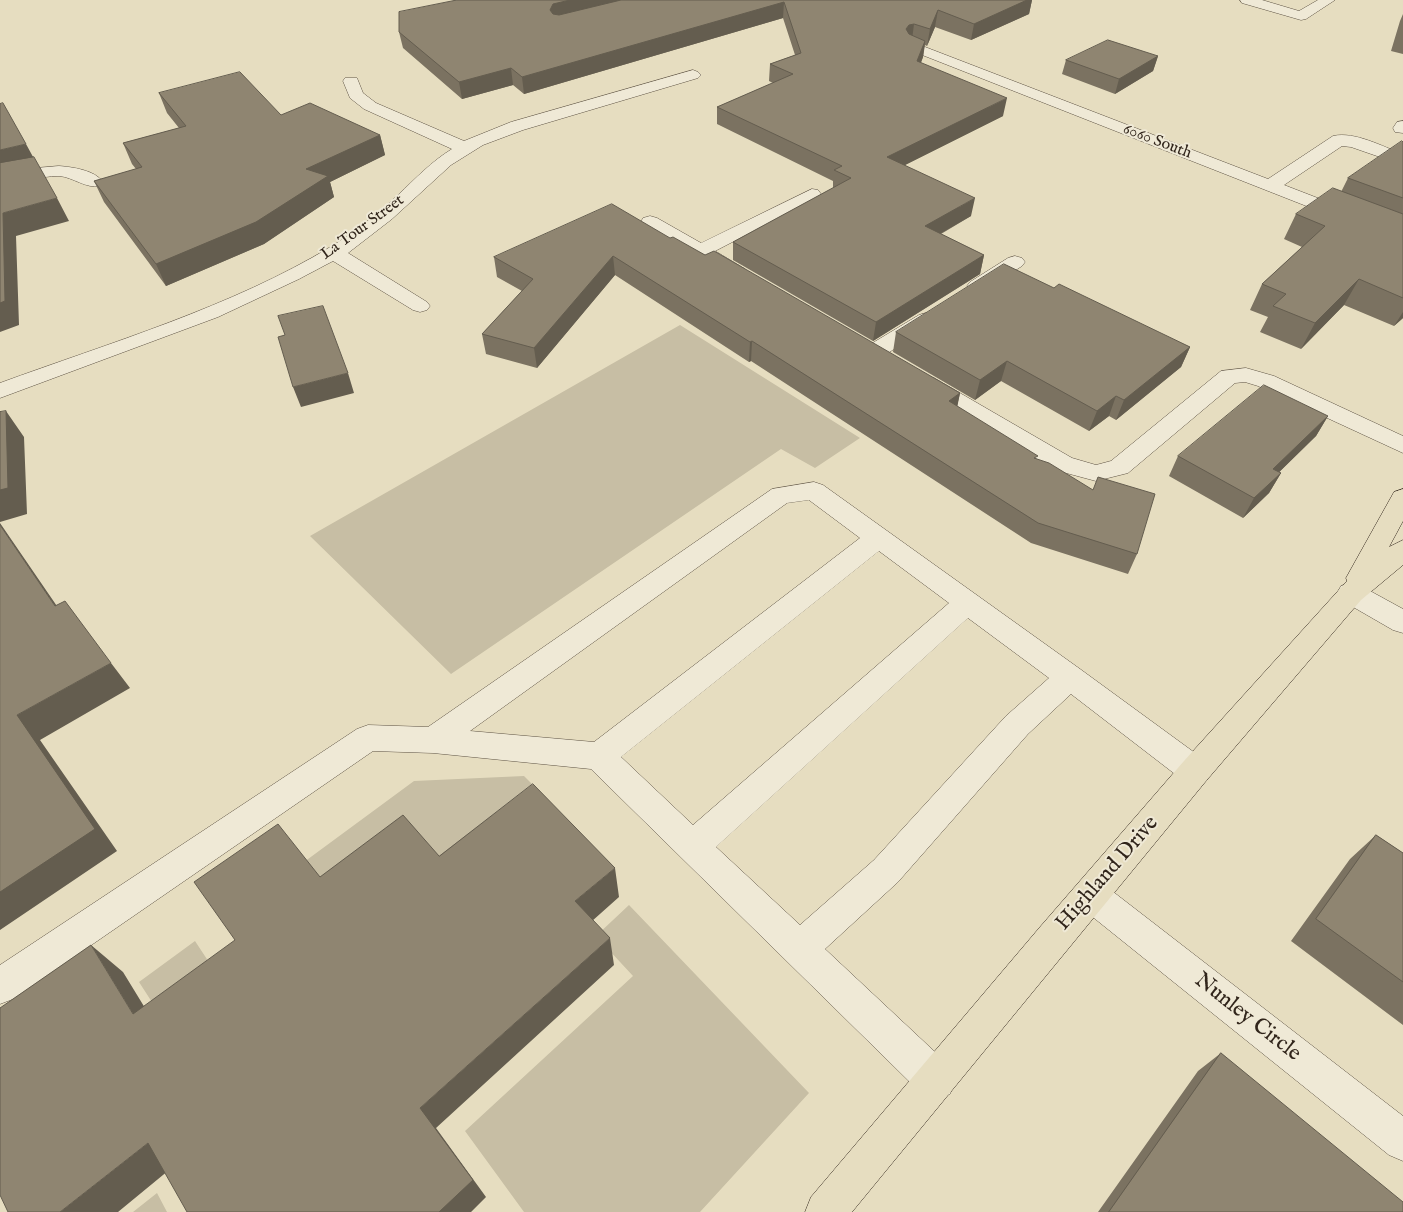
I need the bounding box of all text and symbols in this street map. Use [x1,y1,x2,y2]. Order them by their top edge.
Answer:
street label: 6060 South [1120,120,1194,164]
street label: La Tour Street [318,191,408,265]
street label: Highland Drive [1051,811,1165,937]
street label: Nunley Circle [1188,968,1306,1068]

